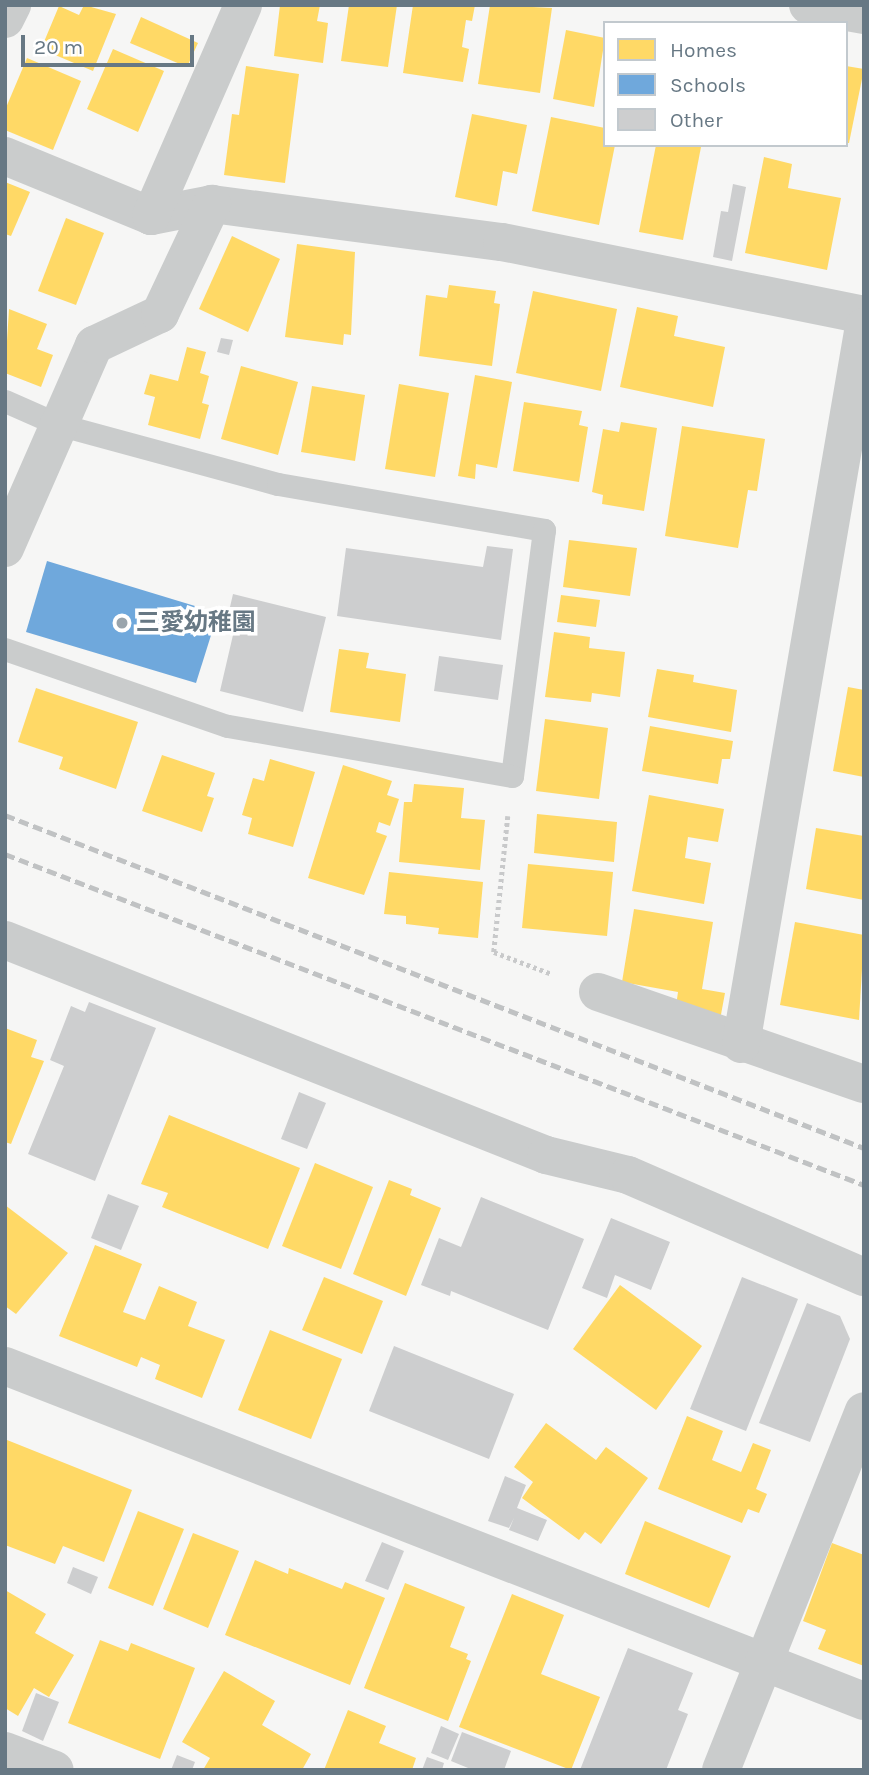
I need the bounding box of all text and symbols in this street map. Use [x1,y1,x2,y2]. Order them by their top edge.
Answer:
scale bar [24,21,198,65]
legend [603,21,848,147]
text: 20 m [34,35,83,59]
text: Homes [670,38,737,62]
text: Schools [670,73,746,97]
text: Other [670,108,723,132]
place label: 三愛幼稚園 [136,609,256,637]
marker: 三愛幼稚園 [114,615,130,631]

